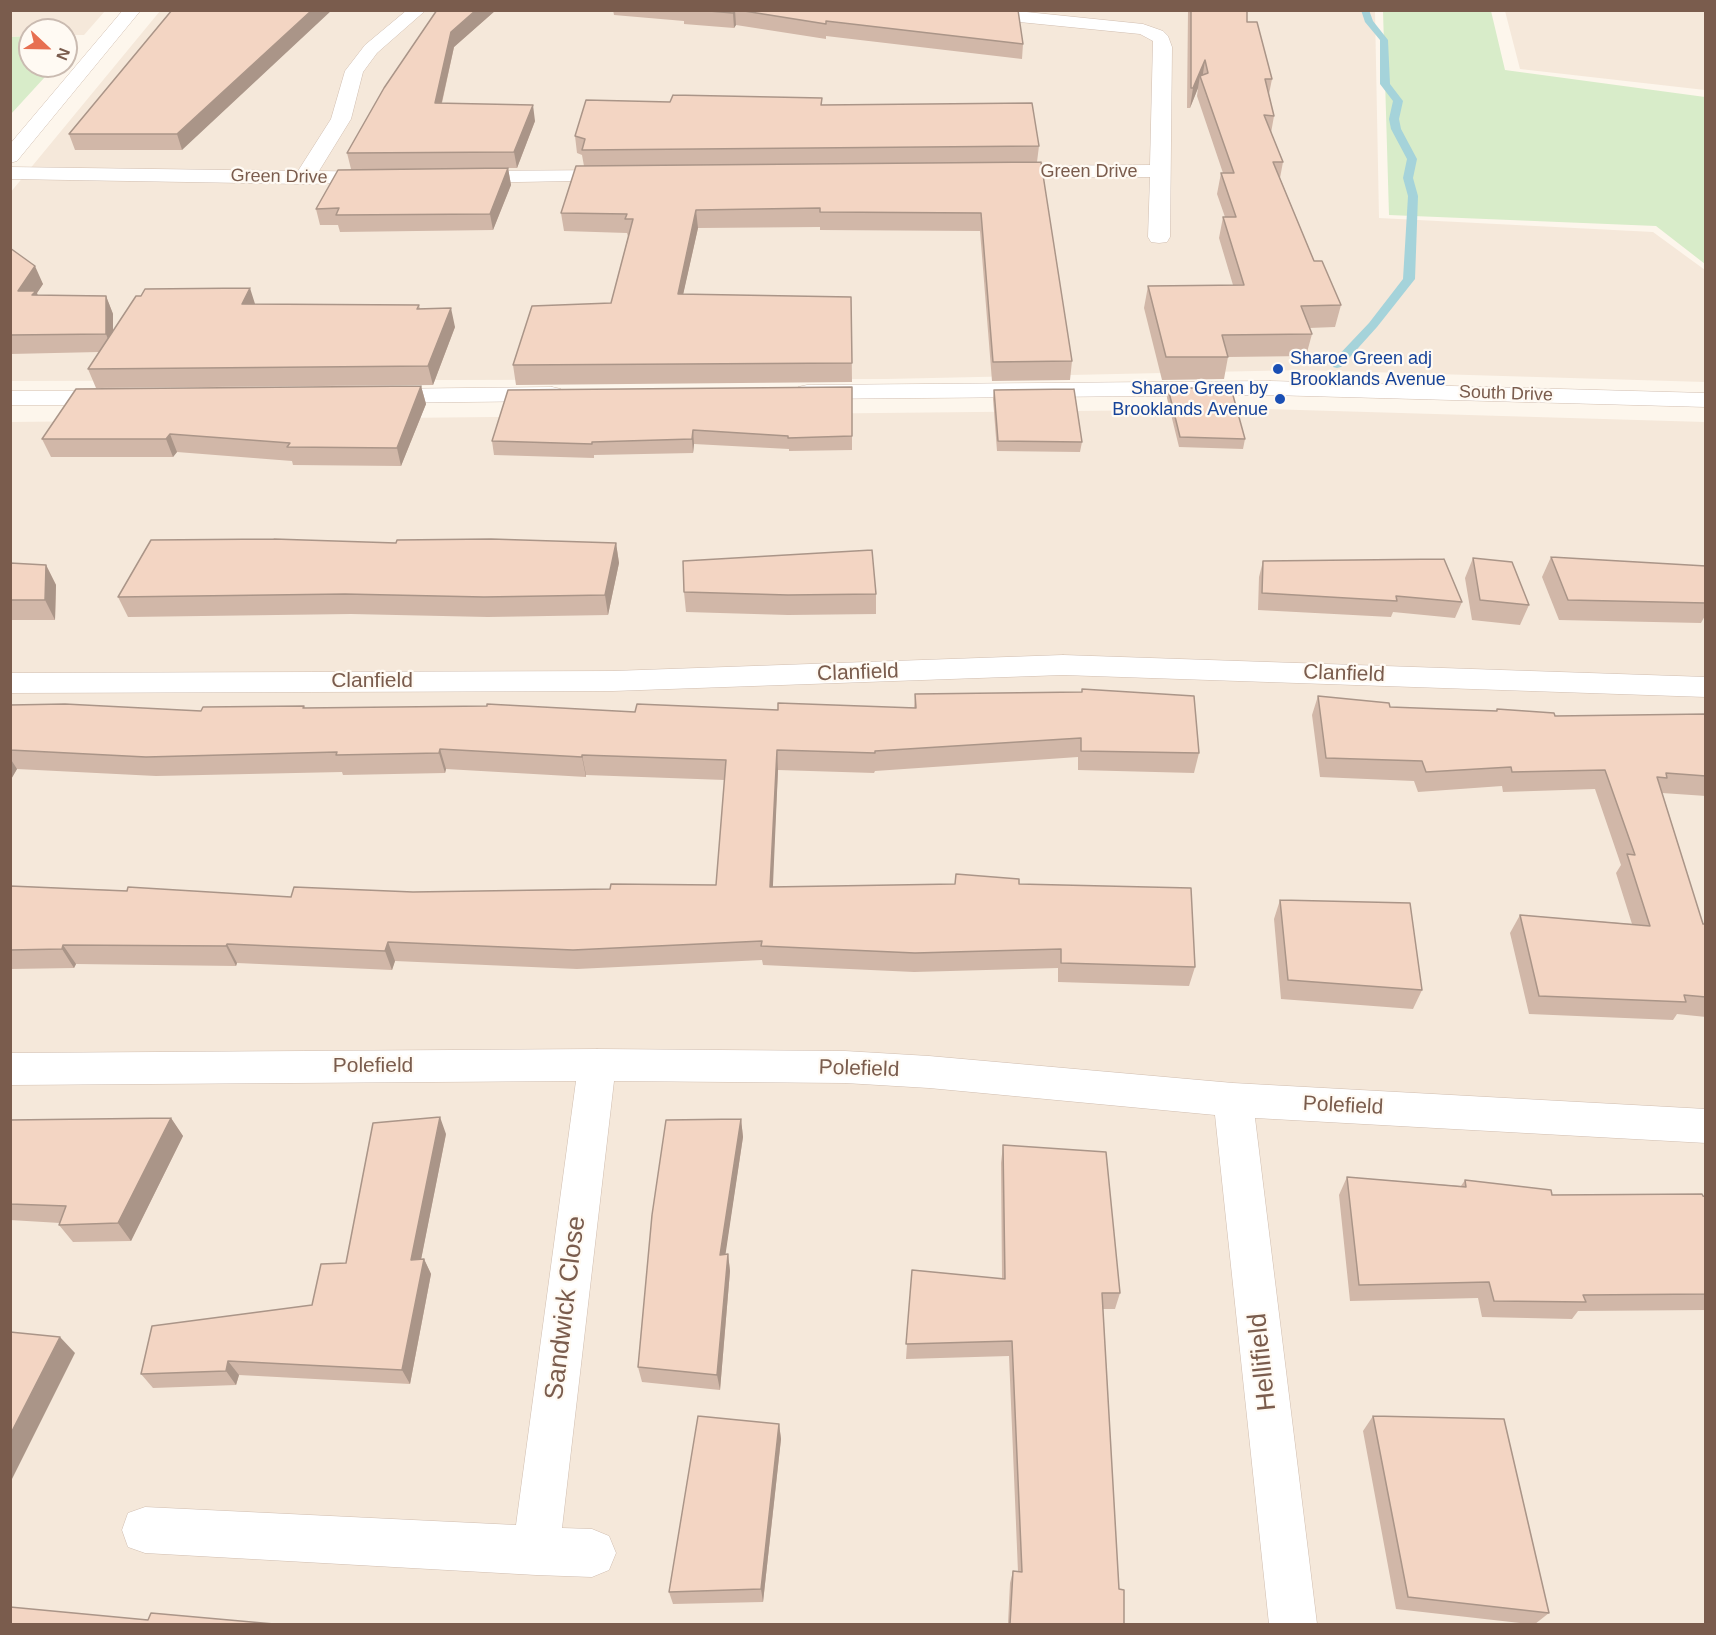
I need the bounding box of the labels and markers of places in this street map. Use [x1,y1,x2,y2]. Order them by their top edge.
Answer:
place label: Sharoe Green adj Brooklands Avenue [1290,348,1446,391]
marker: Sharoe Green adj Brooklands Avenue [1271,362,1285,376]
place label: Sharoe Green by Brooklands Avenue [1112,378,1268,420]
marker: Sharoe Green by Brooklands Avenue [1273,392,1287,406]

